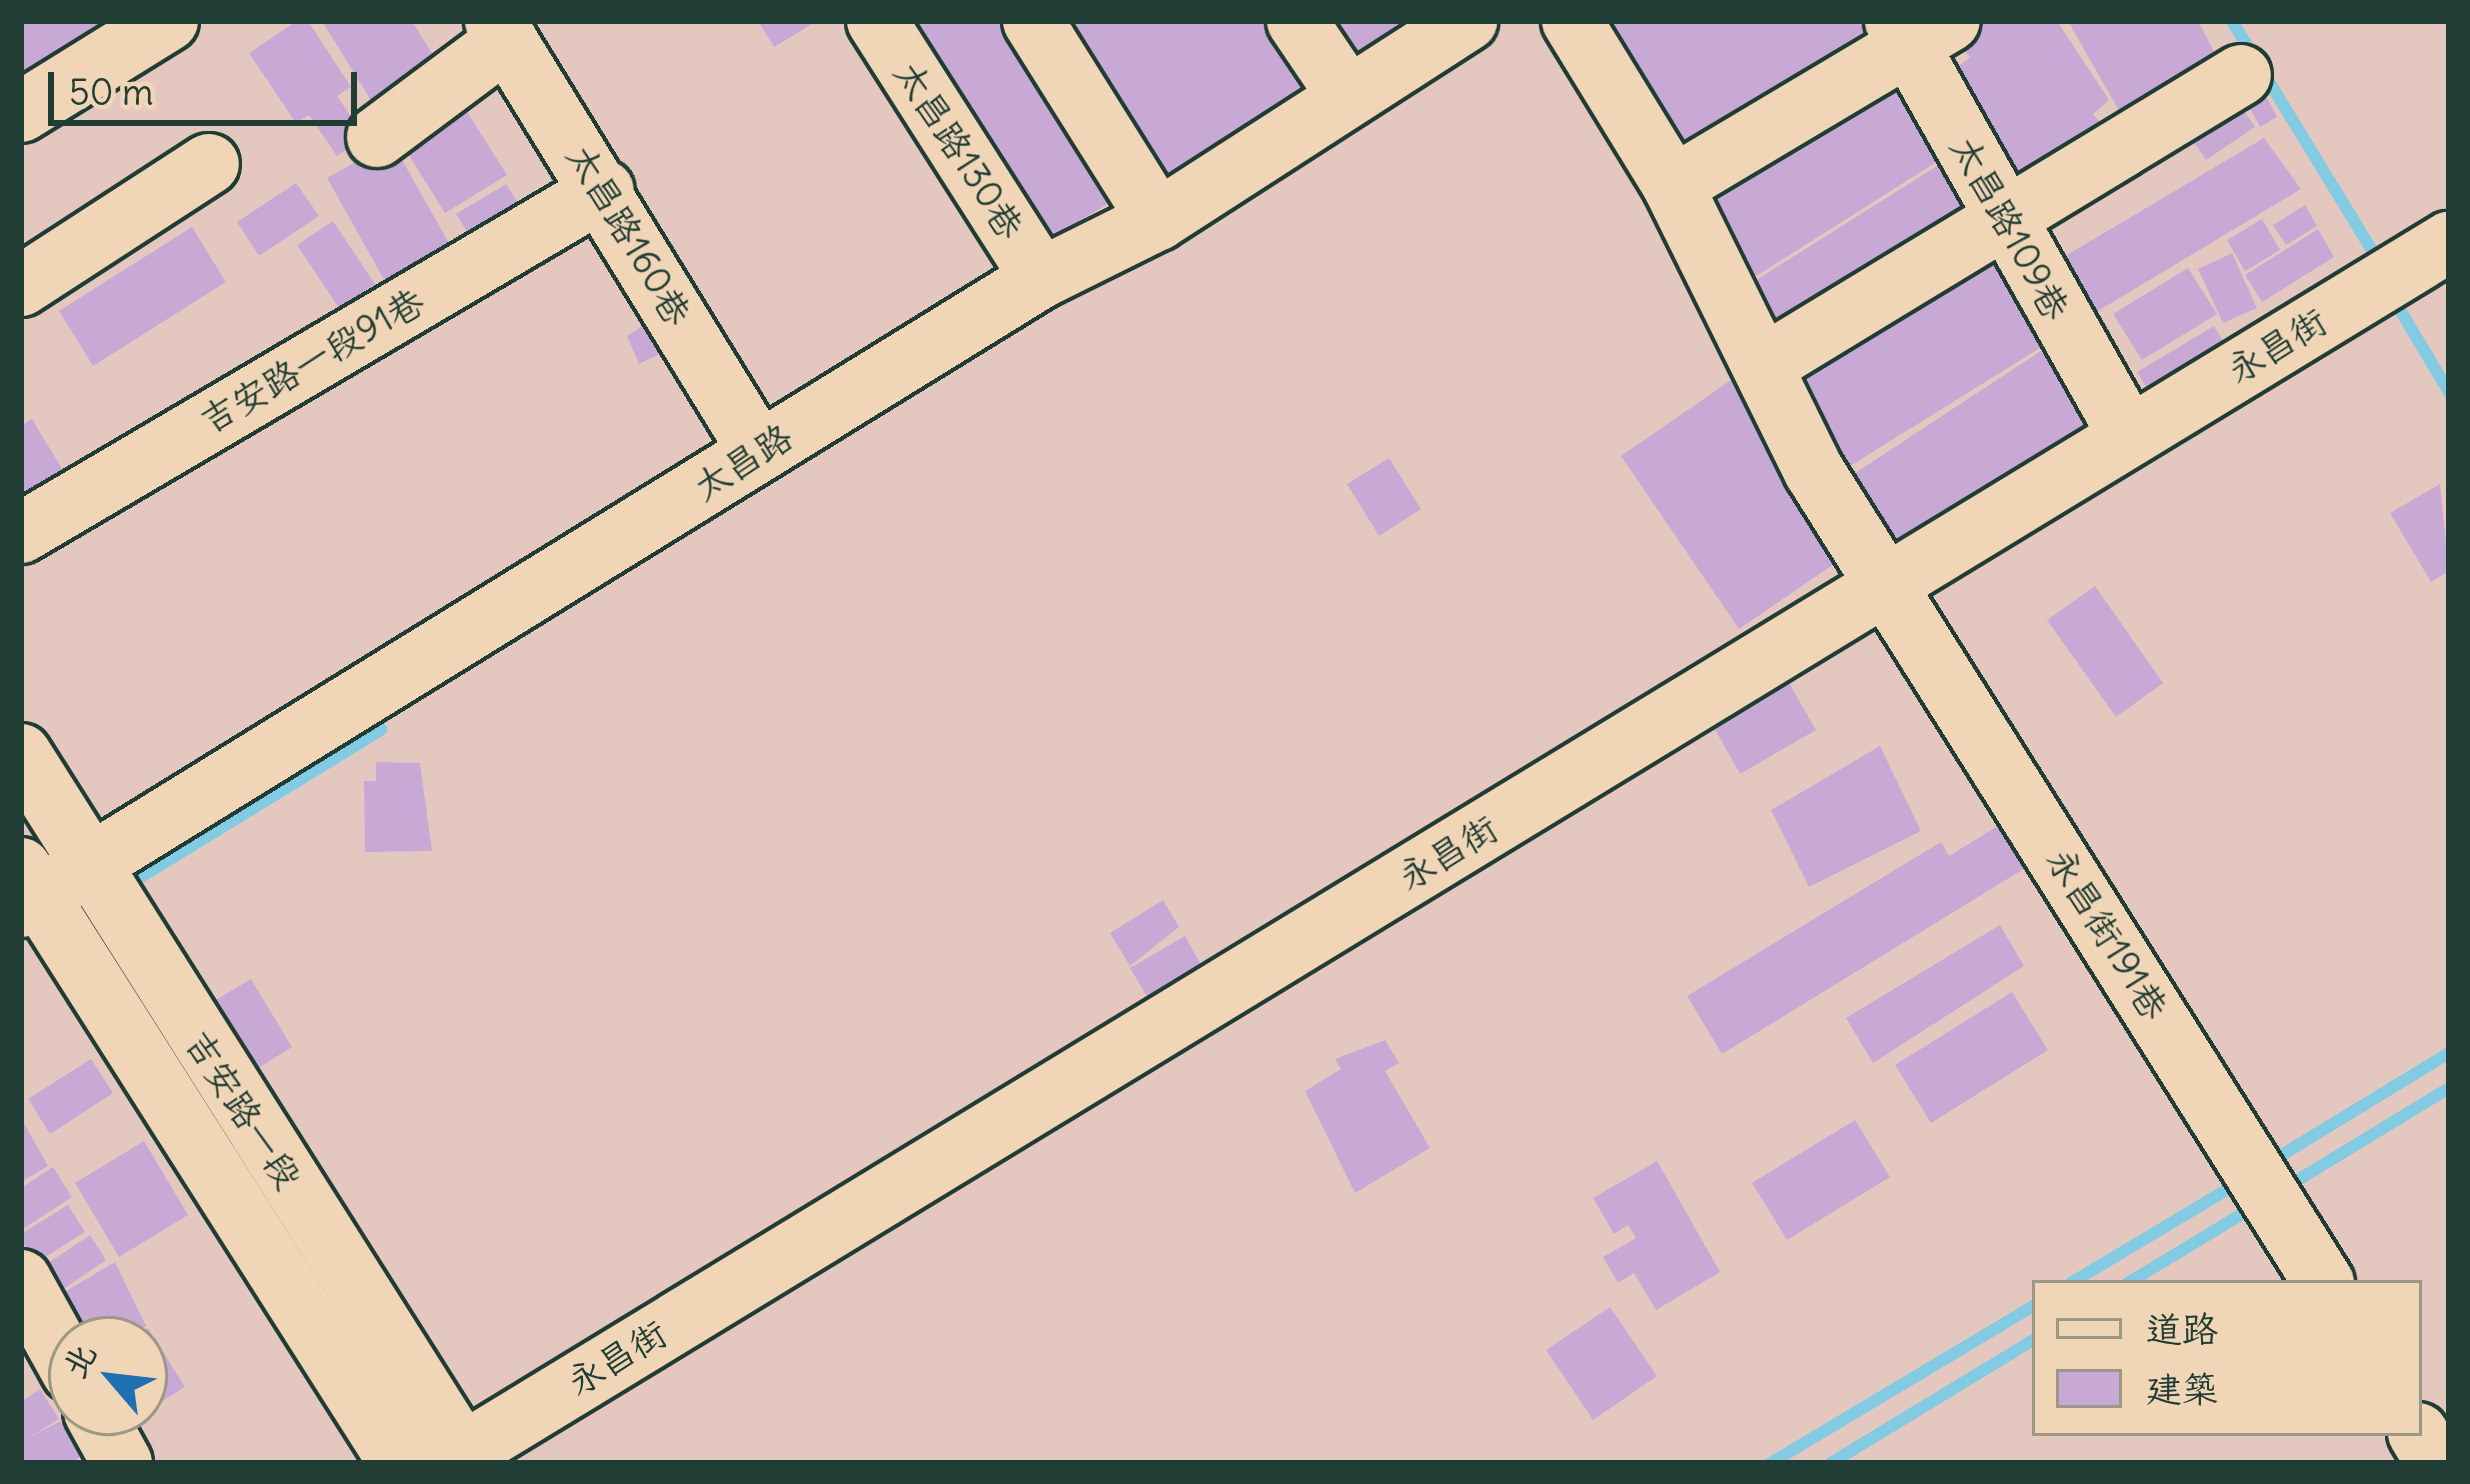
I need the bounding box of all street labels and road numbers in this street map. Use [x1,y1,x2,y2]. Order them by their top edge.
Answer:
street label: 太昌路130巷 [886,53,1032,247]
street label: 太昌路109巷 [1942,129,2078,327]
street label: 太昌路160巷 [558,137,700,333]
street label: 吉安路一段91巷 [193,280,431,442]
street label: 永昌街 [2220,300,2334,392]
street label: 太昌路 [686,415,800,509]
street label: 永昌街 [1391,807,1505,899]
street label: 永昌街191巷 [2037,841,2177,1027]
street label: 吉安路一段 [176,1023,310,1197]
street label: 永昌街 [560,1312,674,1404]

